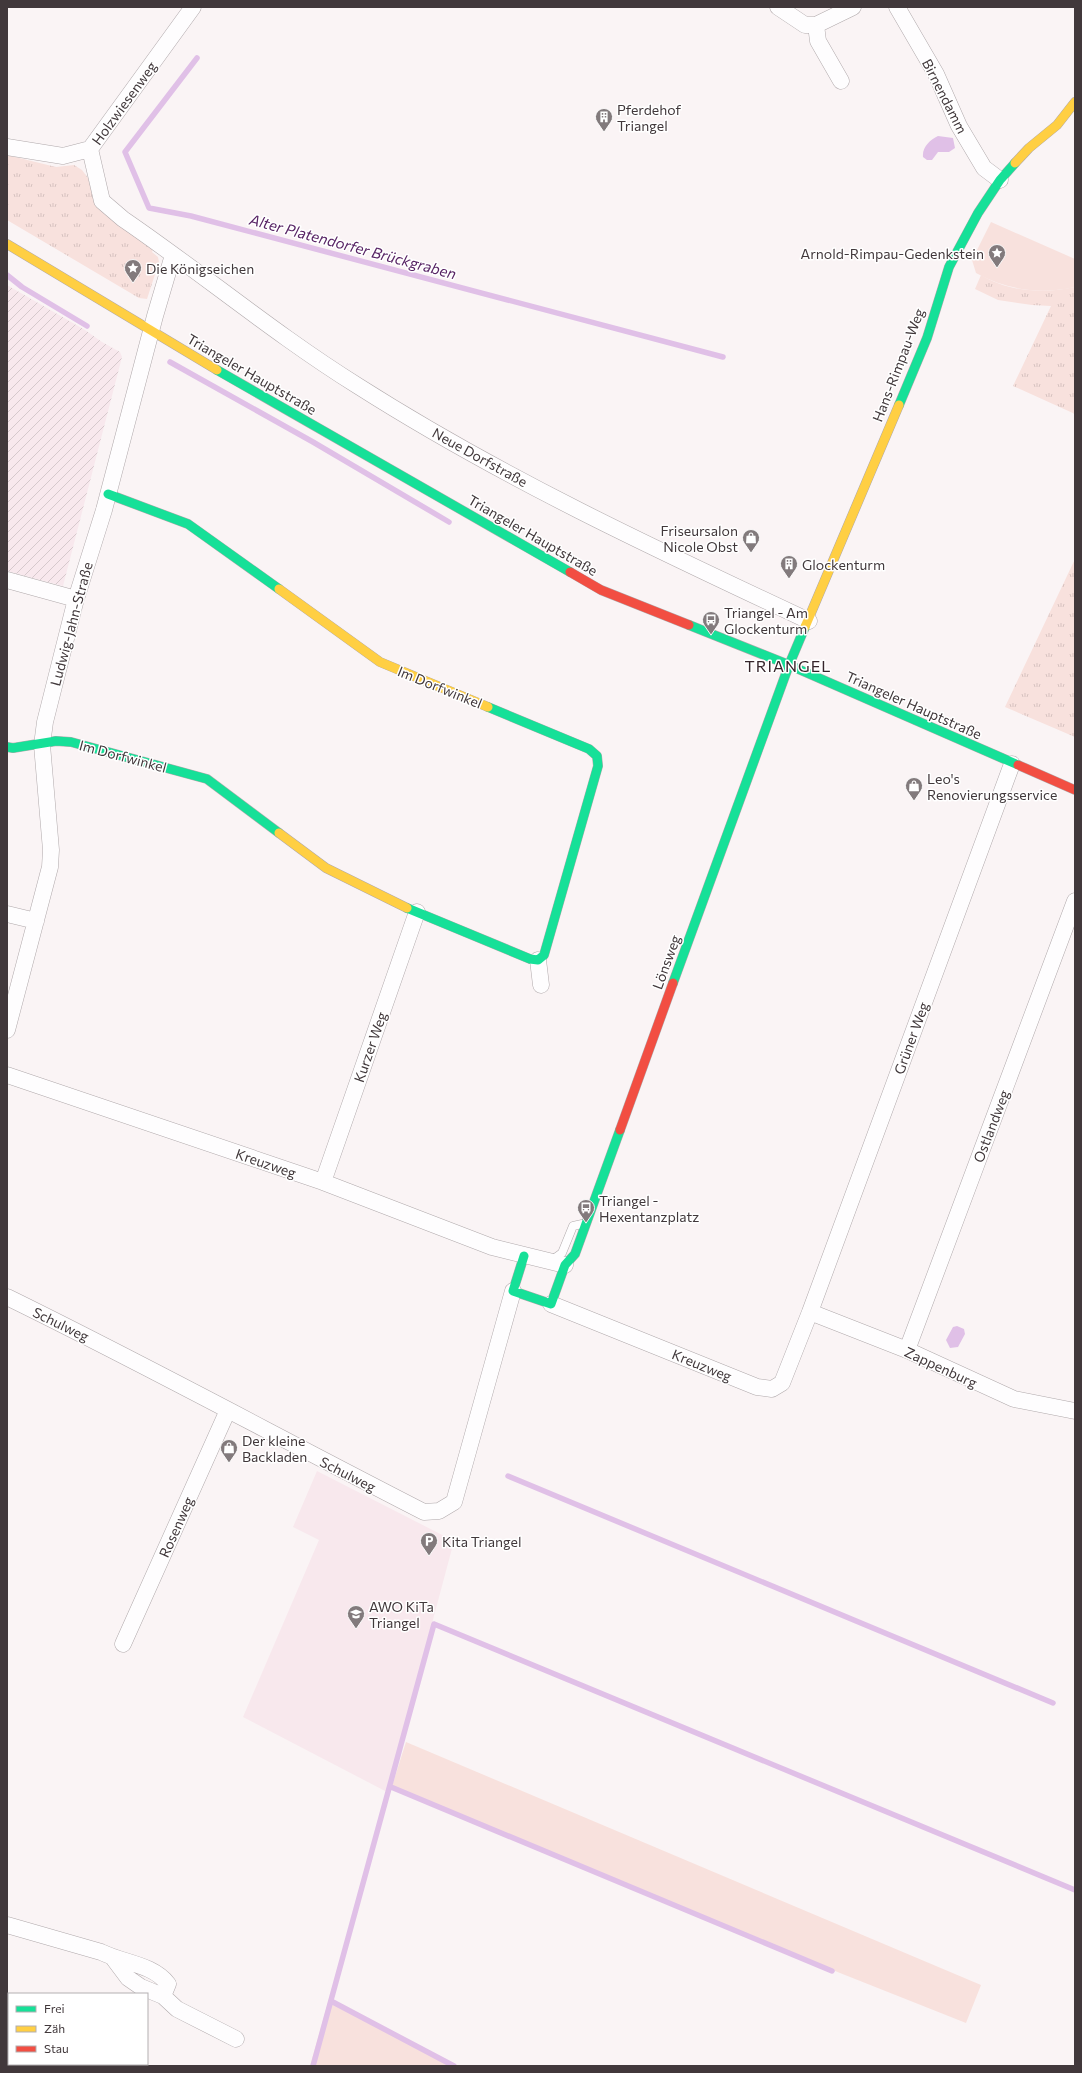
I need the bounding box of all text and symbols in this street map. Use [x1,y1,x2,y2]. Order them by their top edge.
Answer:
street label: Birnendamm [919,56,971,136]
street label: Holzwiesenweg [88,58,160,148]
place label: Pferdehof Triangel [617,101,681,134]
building icon: Pferdehof Triangel [594,107,614,132]
water label: Alter Platendorfer Brückgraben [247,209,458,282]
place icon: Arnold-Rimpau-Gedenkstein [987,243,1007,268]
place label: Arnold-Rimpau-Gedenkstein [801,245,984,262]
place icon: Die Königseichen [123,258,143,283]
place label: Die Königseichen [146,260,254,277]
street label: Hans-Rimpau-Weg [869,305,928,424]
street label: Triangeler Hauptstraße [184,330,320,418]
street label: Neue Dorfstraße [429,424,531,490]
street label: Triangeler Hauptstraße [465,491,601,579]
place label: Friseursalon Nicole Obst [660,522,738,555]
shop icon: Friseursalon Nicole Obst [741,528,761,553]
building icon: Glockenturm [779,554,799,579]
place label: Glockenturm [802,556,885,573]
street label: Ludwig-Jahn-Straße [46,560,96,688]
place label: Triangel - Am Glockenturm [724,604,808,637]
bus stop icon: Triangel - Am Glockenturm [701,610,721,635]
district label: TRIANGEL [745,656,831,675]
street label: Im Dorfwinkel [395,662,485,712]
street label: Triangeler Hauptstraße [844,667,984,743]
street label: Im Dorfwinkel [77,736,169,776]
place label: Leo's Renovierungsservice [927,770,1057,803]
shop icon: Leo's Renovierungsservice [904,776,924,801]
street label: Lönsweg [648,932,684,991]
street label: Grüner Weg [890,999,932,1076]
street label: Kurzer Weg [350,1009,390,1085]
street label: Ostlandweg [969,1087,1013,1165]
street label: Kreuzweg [234,1145,299,1181]
place label: Triangel - Hexentanzplatz [599,1192,699,1225]
bus stop icon: Triangel - Hexentanzplatz [576,1198,596,1223]
street label: Schulweg [30,1303,92,1345]
street label: Zappenburg [902,1343,980,1391]
street label: Kreuzweg [670,1345,735,1385]
place label: Der kleine Backladen [242,1432,307,1465]
shop icon: Der kleine Backladen [219,1438,239,1463]
street label: Schulweg [317,1453,379,1495]
street label: Rosenweg [155,1494,197,1560]
parking icon: Kita Triangel [419,1531,439,1556]
place label: Kita Triangel [442,1533,521,1550]
place label: AWO KiTa Triangel [369,1598,434,1631]
school or university icon: AWO KiTa Triangel [346,1604,366,1629]
legend [8,1993,148,2065]
text: Frei [44,2001,65,2015]
text: Zäh [44,2021,65,2035]
text: Stau [44,2041,69,2055]

